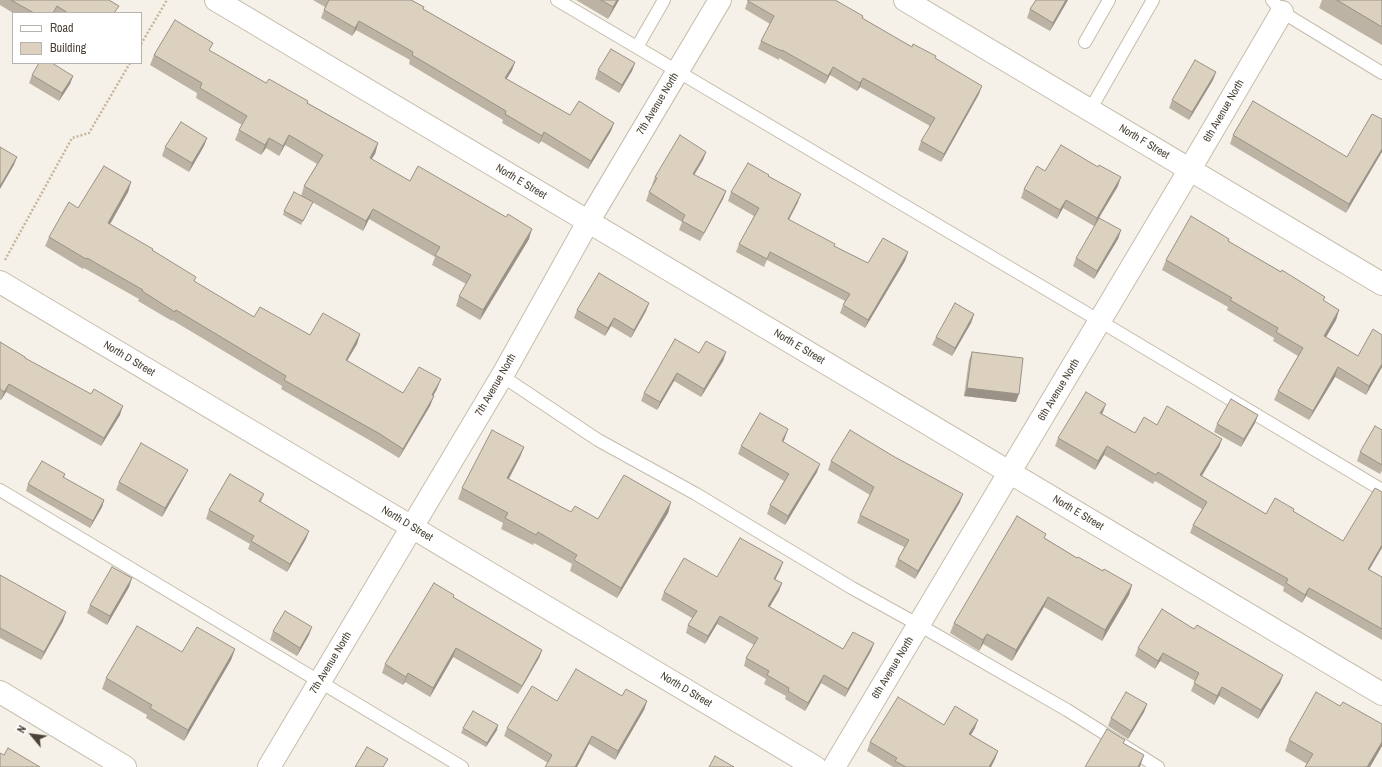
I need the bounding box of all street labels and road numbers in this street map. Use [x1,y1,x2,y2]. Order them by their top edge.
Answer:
street label: 7th Avenue North [634,71,682,137]
street label: 6th Avenue North [1201,77,1247,145]
street label: North F Street [1116,122,1172,162]
street label: North E Street [493,162,549,202]
street label: North E Street [771,327,827,367]
street label: North D Street [101,338,157,380]
street label: 7th Avenue North [473,351,519,419]
street label: 6th Avenue North [1035,357,1083,423]
street label: North E Street [1050,493,1106,533]
street label: North D Street [379,503,435,545]
street label: 7th Avenue North [307,630,355,696]
street label: 6th Avenue North [869,635,917,701]
street label: North D Street [658,669,714,711]

